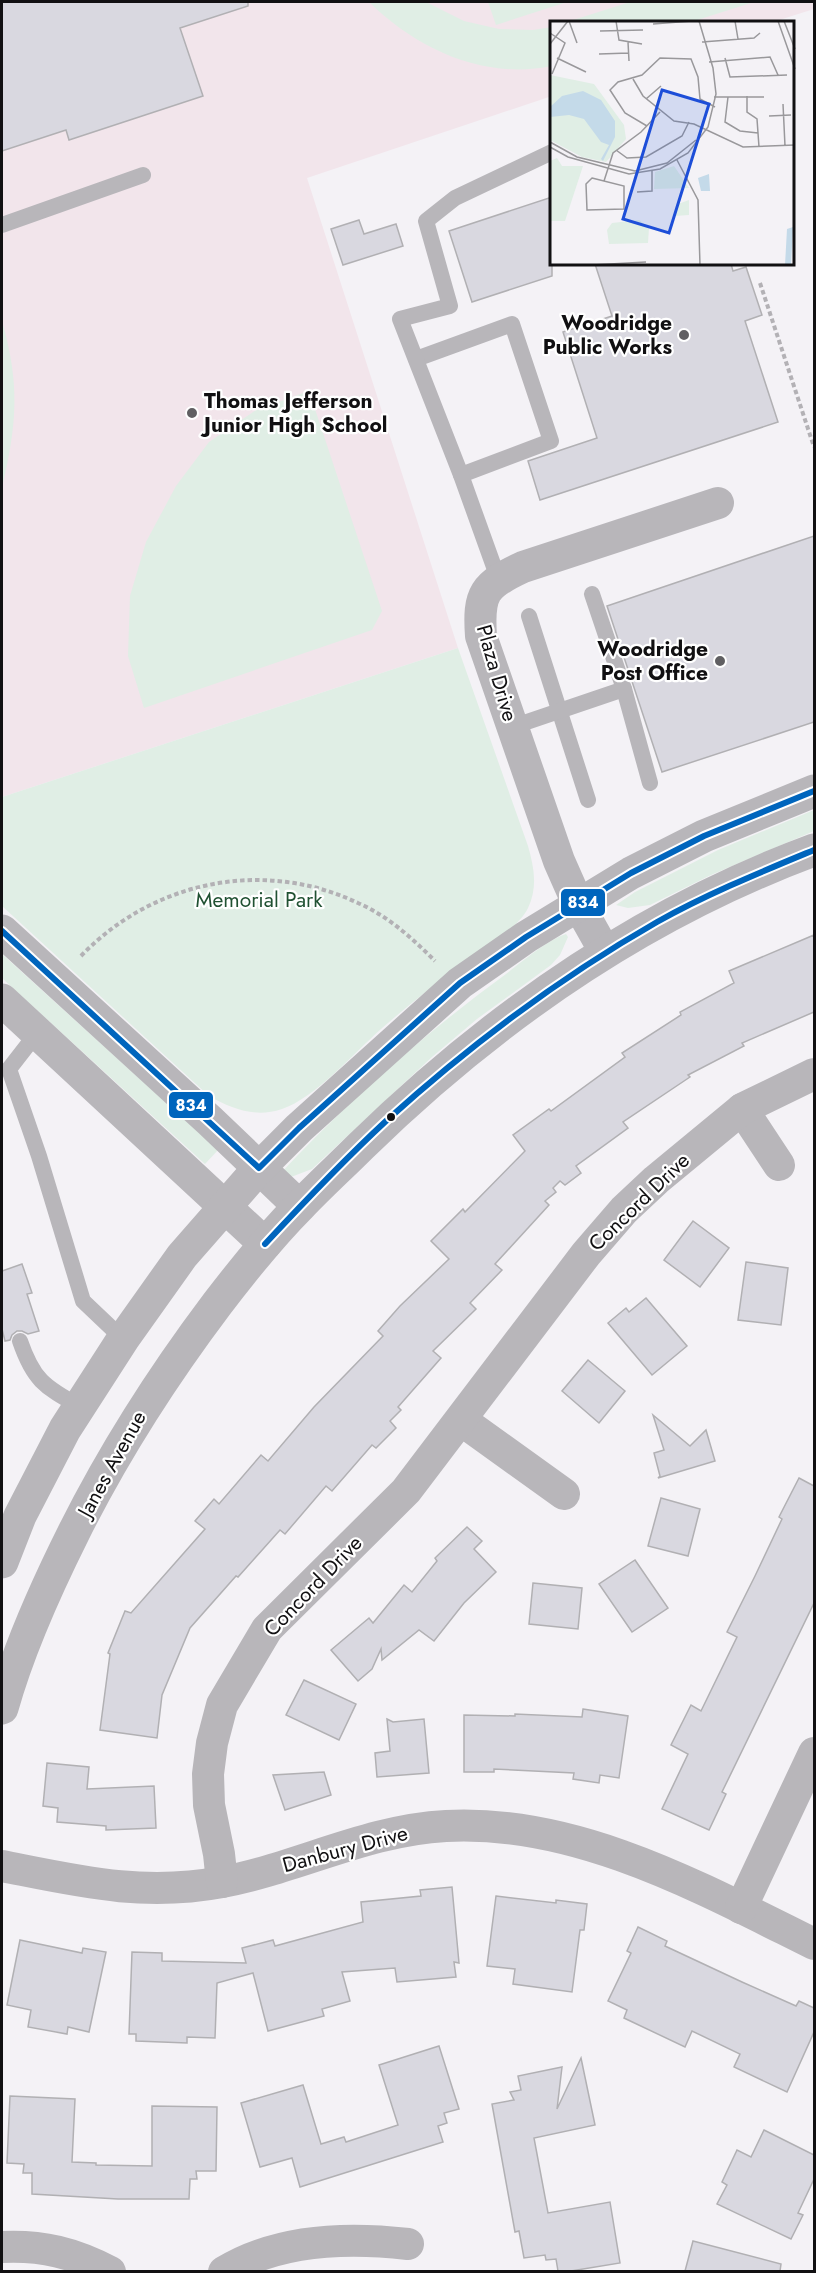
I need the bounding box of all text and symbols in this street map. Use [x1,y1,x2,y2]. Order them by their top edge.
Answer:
inset map [550,21,795,266]
place label: Woodridge Public Works [543,308,672,362]
marker: Woodridge Public Works [677,328,691,342]
place label: Thomas Jefferson Junior High School [200,386,387,440]
marker: Thomas Jefferson Junior High School [185,406,199,420]
street label: Plaza Drive [469,621,525,725]
place label: Woodridge Post Office [597,634,708,688]
marker: Woodridge Post Office [713,654,727,668]
park label: Memorial Park [196,885,323,915]
line badge: 834 [560,888,606,917]
text: 834 [567,891,599,914]
line badge: 834 [168,1091,214,1119]
text: 834 [175,1094,207,1117]
unlabelled marker [385,1111,397,1123]
street label: Concord Drive [582,1146,696,1258]
street label: Janes Avenue [69,1405,154,1525]
street label: Concord Drive [257,1529,369,1643]
street label: Danbury Drive [279,1818,411,1880]

